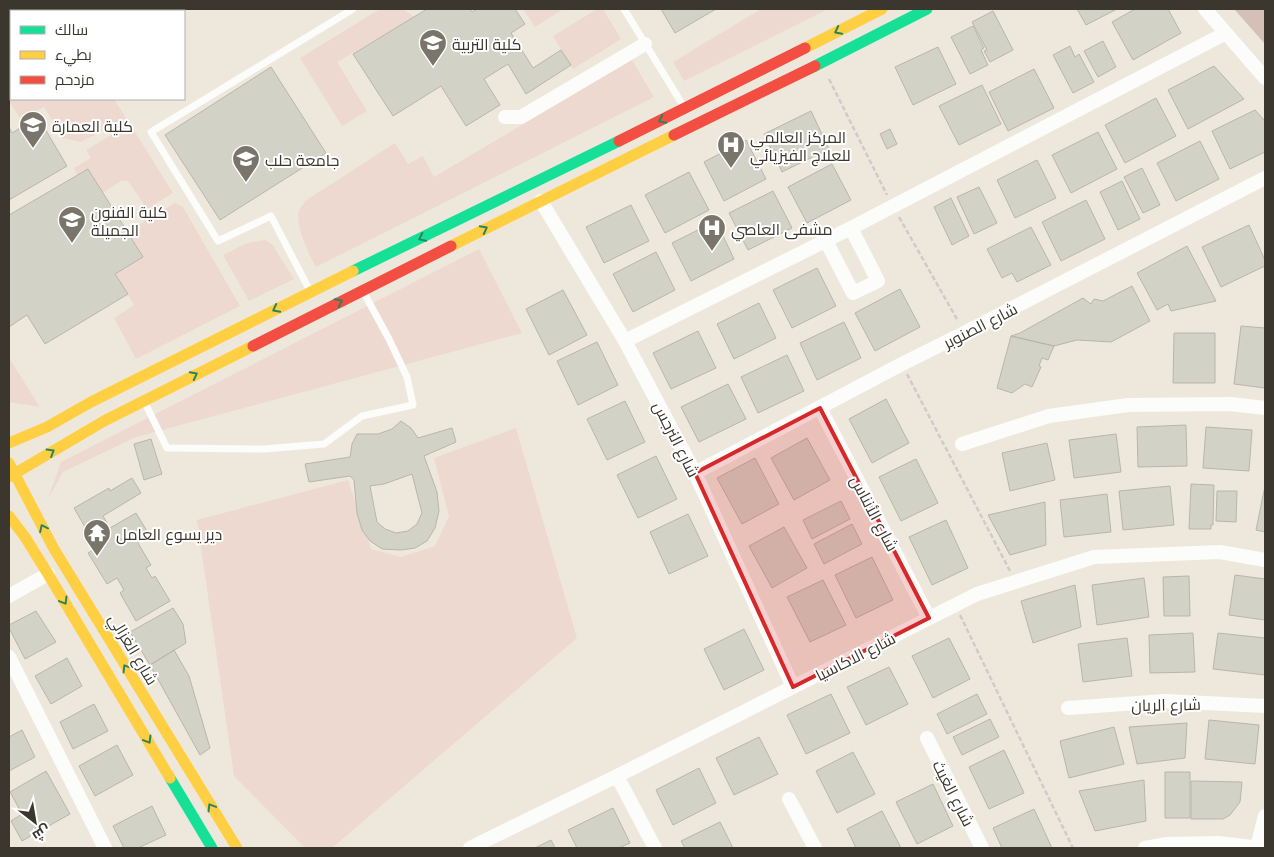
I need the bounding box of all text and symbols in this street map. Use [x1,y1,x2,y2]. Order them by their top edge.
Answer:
legend [10,10,185,100]
text: سالك [55,20,88,38]
one-way arrow [835,25,844,35]
school or university icon: كلية التربية [418,28,448,67]
place label: كلية التربية [452,34,521,54]
text: بطيء [55,45,92,67]
text: مزدحم [55,70,95,90]
school or university icon: كلية العمارة [18,110,48,149]
one-way arrow [658,114,667,125]
place label: كلية العمارة [52,116,133,136]
place label: المركز العالمي للعلاج الفيزيائي [750,127,851,169]
hospital icon: المركز العالمي للعلاج الفيزيائي [716,130,746,169]
school or university icon: جامعة حلب [231,144,261,183]
place label: جامعة حلب [265,150,339,170]
place label: كلية الفنون الجميلة [91,202,168,240]
school or university icon: كلية الفنون الجميلة [57,205,87,244]
hospital icon: مشفى العاصي [697,213,727,252]
place label: مشفى العاصي [731,219,833,242]
one-way arrow [479,225,488,235]
one-way arrow [418,231,427,242]
one-way arrow [334,298,343,308]
street label: شارع الصنوبر [939,298,1022,355]
one-way arrow [272,303,281,313]
one-way arrow [189,371,198,381]
street label: شارع النرجس [647,398,704,481]
one-way arrow [45,448,54,458]
street label: شارع الأنناس [845,472,903,555]
temple icon: دير يسوع العامل [82,518,112,557]
place label: دير يسوع العامل [116,524,222,546]
one-way arrow [39,525,49,534]
one-way arrow [58,595,68,604]
street label: شارع الغزالي [101,610,163,691]
street label: شارع الاكاسيا [812,628,899,687]
one-way arrow [123,665,133,674]
street label: شارع الريان [1131,694,1201,717]
one-way arrow [141,735,151,744]
street label: شارع الغيث [927,757,979,831]
north arrow [10,797,60,847]
one-way arrow [208,803,218,812]
text: ش [29,821,54,846]

